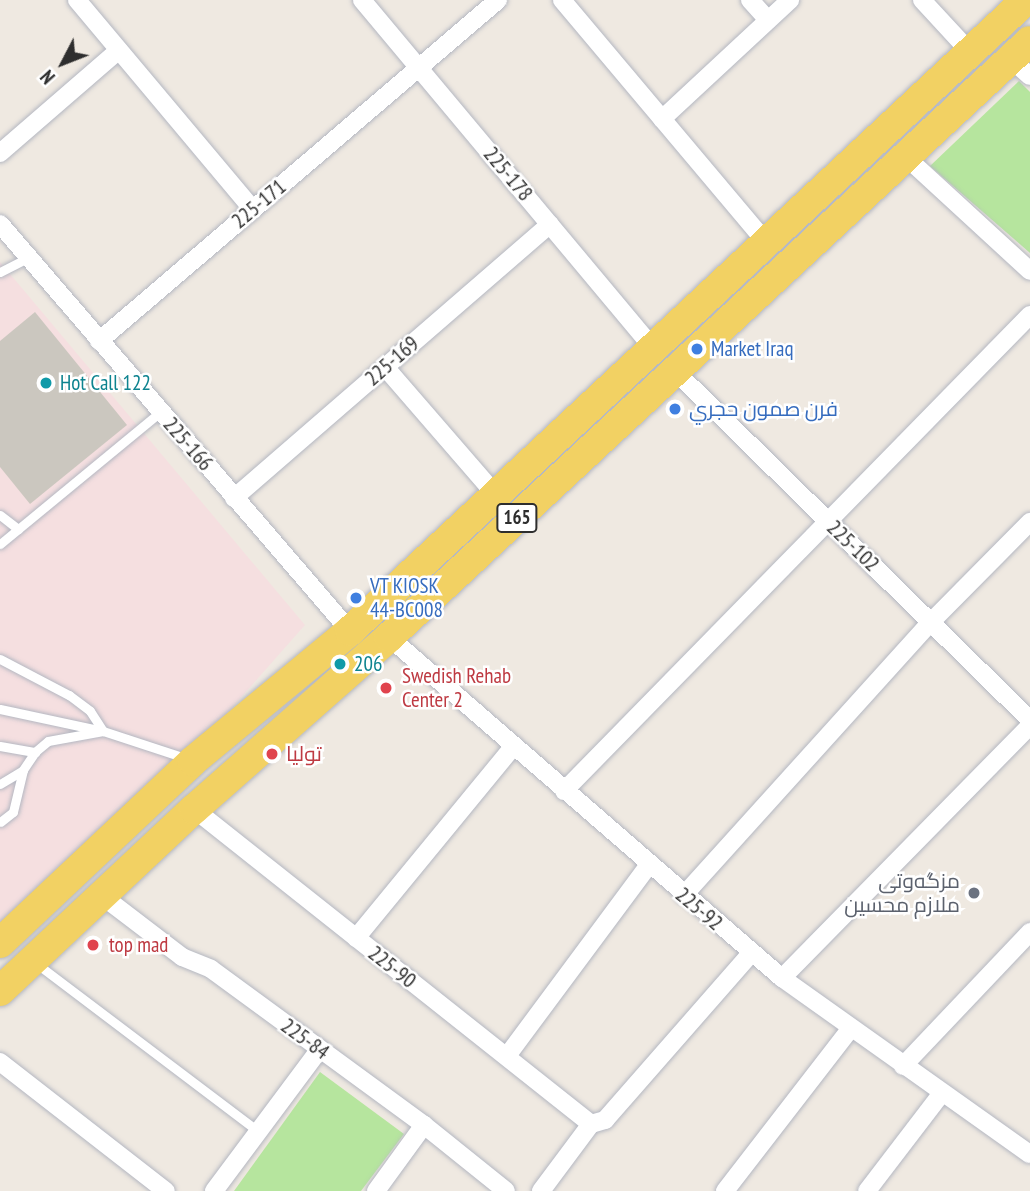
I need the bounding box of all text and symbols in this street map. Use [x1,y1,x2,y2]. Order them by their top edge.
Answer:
north arrow [28,28,98,98]
text: N [35,65,60,89]
street label: 225-178 [478,142,538,206]
street label: 225-171 [227,174,291,234]
street label: 225-169 [360,331,424,391]
place label: Market Iraq [711,336,793,362]
marker: Market Iraq [689,341,705,357]
place label: Hot Call 122 [60,370,151,396]
marker: Hot Call 122 [38,375,54,391]
place label: فرن صمون حجري [689,396,838,422]
marker: فرن صمون حجري [667,401,683,417]
street label: 225-166 [158,412,218,476]
road number: 165 [496,503,538,534]
street label: 225-102 [822,515,884,577]
place label: VT KIOSK 44-BC008 [370,573,443,623]
marker: VT KIOSK 44-BC008 [348,590,364,606]
place label: 206 [354,651,382,677]
marker: 206 [332,656,348,672]
place label: Swedish Rehab Center 2 [402,663,511,713]
marker: Swedish Rehab Center 2 [376,678,396,698]
place label: تولیا [286,741,322,767]
marker: تولیا [264,746,280,762]
place label: مزگه‌وتی ملازم محسین [844,868,960,918]
street label: 225-92 [670,882,728,936]
marker: مزگه‌وتی ملازم محسین [966,885,982,901]
place label: top mad [109,932,168,958]
marker: top mad [83,935,103,955]
street label: 225-90 [363,941,421,993]
street label: 225-84 [276,1013,334,1065]

